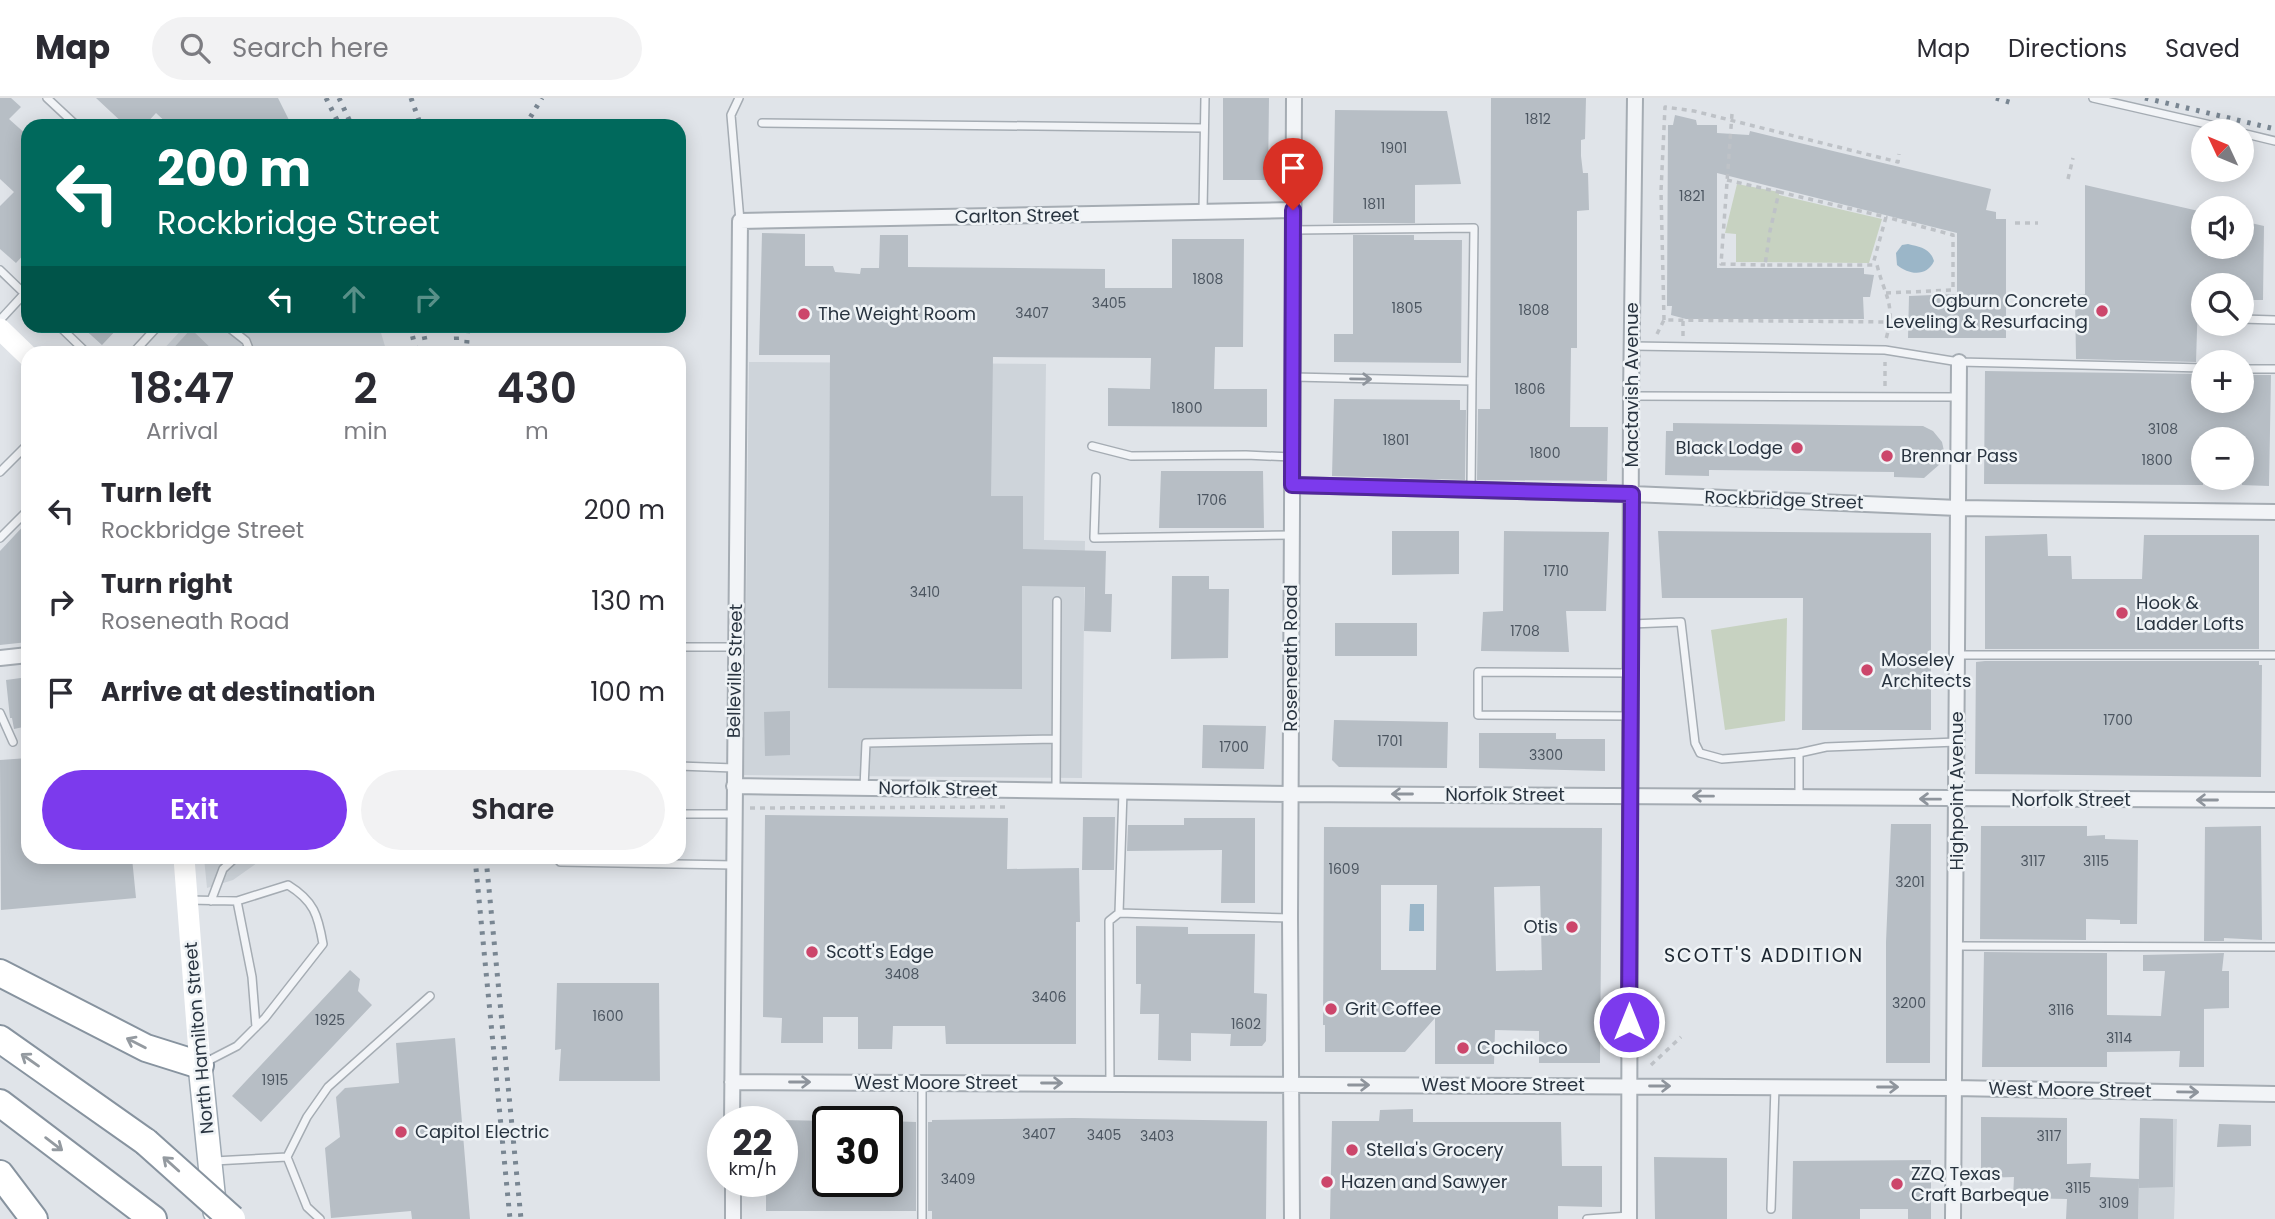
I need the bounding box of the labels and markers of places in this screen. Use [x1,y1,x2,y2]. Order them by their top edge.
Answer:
pin [1263,138,1323,210]
place label: Ogburn Concrete Leveling & Resurfacing [1885,288,2088,334]
place label: The Weight Room [818,301,976,326]
marker: Ogburn Concrete Leveling & Resurfacing [2094,303,2110,319]
marker: The Weight Room [796,306,812,322]
place label: Black Lodge [1676,435,1783,460]
marker: Black Lodge [1789,440,1805,456]
place label: Brennar Pass [1901,443,2018,468]
marker: Brennar Pass [1879,448,1895,464]
place label: Hook & Ladder Lofts [2136,590,2244,636]
marker: Hook & Ladder Lofts [2114,605,2130,621]
place label: Moseley Architects [1881,647,1971,693]
marker: Moseley Architects [1859,662,1875,678]
place label: Otis [1523,914,1558,939]
marker: Otis [1564,919,1580,935]
place label: Scott's Edge [826,939,934,964]
marker: Scott's Edge [804,944,820,960]
place label: Grit Coffee [1345,996,1441,1021]
marker: Grit Coffee [1323,1001,1339,1017]
place label: Cochiloco [1477,1035,1568,1060]
marker: Cochiloco [1455,1040,1471,1056]
place label: Capitol Electric [415,1119,549,1144]
marker: Capitol Electric [393,1124,409,1140]
place label: Stella's Grocery [1366,1137,1504,1162]
marker: Stella's Grocery [1344,1142,1360,1158]
place label: ZZQ Texas Craft Barbeque [1911,1161,2049,1207]
place label: Hazen and Sawyer [1341,1169,1508,1194]
marker: Hazen and Sawyer [1319,1174,1335,1190]
marker: ZZQ Texas Craft Barbeque [1889,1176,1905,1192]

